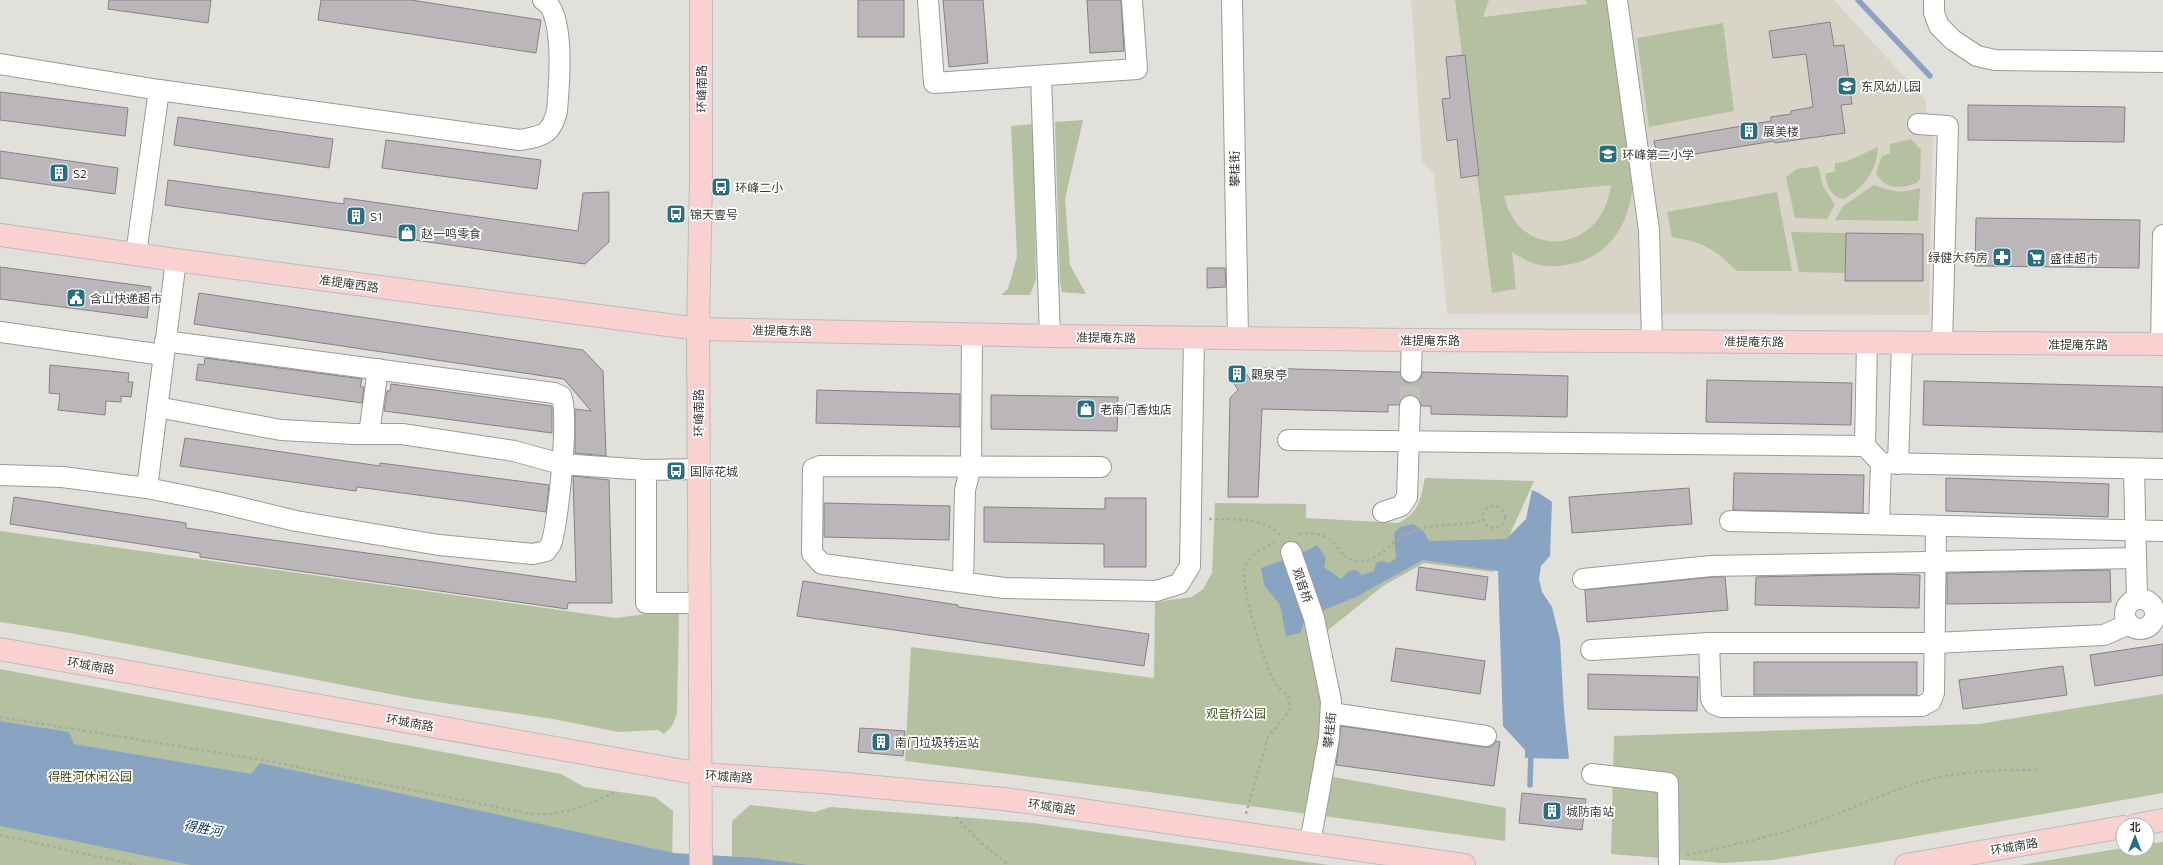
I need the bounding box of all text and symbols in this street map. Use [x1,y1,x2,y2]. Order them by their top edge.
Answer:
street label: 环峰南路 [694,65,708,113]
school or university icon: 东风幼儿园 [1836,75,1858,97]
place label: 东风幼儿园 [1861,79,1921,93]
building icon: 展美楼 [1738,120,1760,142]
place label: 展美楼 [1763,124,1799,138]
school or university icon: 环峰第二小学 [1597,143,1619,165]
place label: 环峰第二小学 [1622,147,1694,161]
street label: 攀桂街 [1227,151,1241,187]
building icon: S2 [48,162,70,184]
place label: S2 [73,166,87,180]
bus stop icon: 环峰二小 [710,176,732,198]
place label: 环峰二小 [735,180,783,194]
bus stop icon: 锦天壹号 [665,203,687,225]
building icon: S1 [345,205,367,227]
place label: 锦天壹号 [690,207,738,221]
place label: S1 [370,209,382,223]
shop icon: 赵一鸣零食 [396,222,418,244]
place label: 赵一鸣零食 [421,226,481,240]
pharmacy icon: 绿健大药房 [1991,246,2013,268]
supermarket icon: 盛佳超市 [2025,247,2047,269]
place label: 绿健大药房 [1928,250,1988,264]
place label: 盛佳超市 [2050,251,2098,265]
street label: 准提庵西路 [318,272,380,294]
public building icon: 含山快递超市 [65,287,87,309]
place label: 含山快递超市 [90,291,162,305]
street label: 准提庵东路 [752,322,812,338]
street label: 准提庵东路 [1076,329,1136,345]
street label: 准提庵东路 [1400,333,1460,347]
street label: 准提庵东路 [1724,333,1784,349]
street label: 准提庵东路 [2048,337,2108,351]
building icon: 觀泉亭 [1226,363,1248,385]
place label: 觀泉亭 [1251,367,1287,381]
street label: 环峰南路 [691,389,705,437]
shop icon: 老南门香烛店 [1075,398,1097,420]
place label: 老南门香烛店 [1100,402,1172,416]
bus stop icon: 国际花城 [665,460,687,482]
place label: 国际花城 [690,464,738,478]
street label: 观音桥 [1291,566,1315,604]
street label: 环城南路 [66,654,116,676]
park label: 观音桥公园 [1206,706,1266,720]
street label: 环城南路 [385,711,435,733]
street label: 攀桂街 [1320,711,1338,749]
building icon: 南门垃圾转运站 [870,731,892,753]
place label: 南门垃圾转运站 [895,735,979,749]
street label: 环城南路 [705,767,753,785]
park label: 得胜河休闲公园 [48,769,132,783]
street label: 环城南路 [1027,796,1077,816]
building icon: 城防南站 [1541,800,1563,822]
place label: 城防南站 [1566,804,1614,818]
water label: 得胜河 [182,817,227,840]
north arrow [2115,817,2155,857]
text: 北 [2130,820,2141,833]
street label: 环城南路 [1989,835,2039,857]

